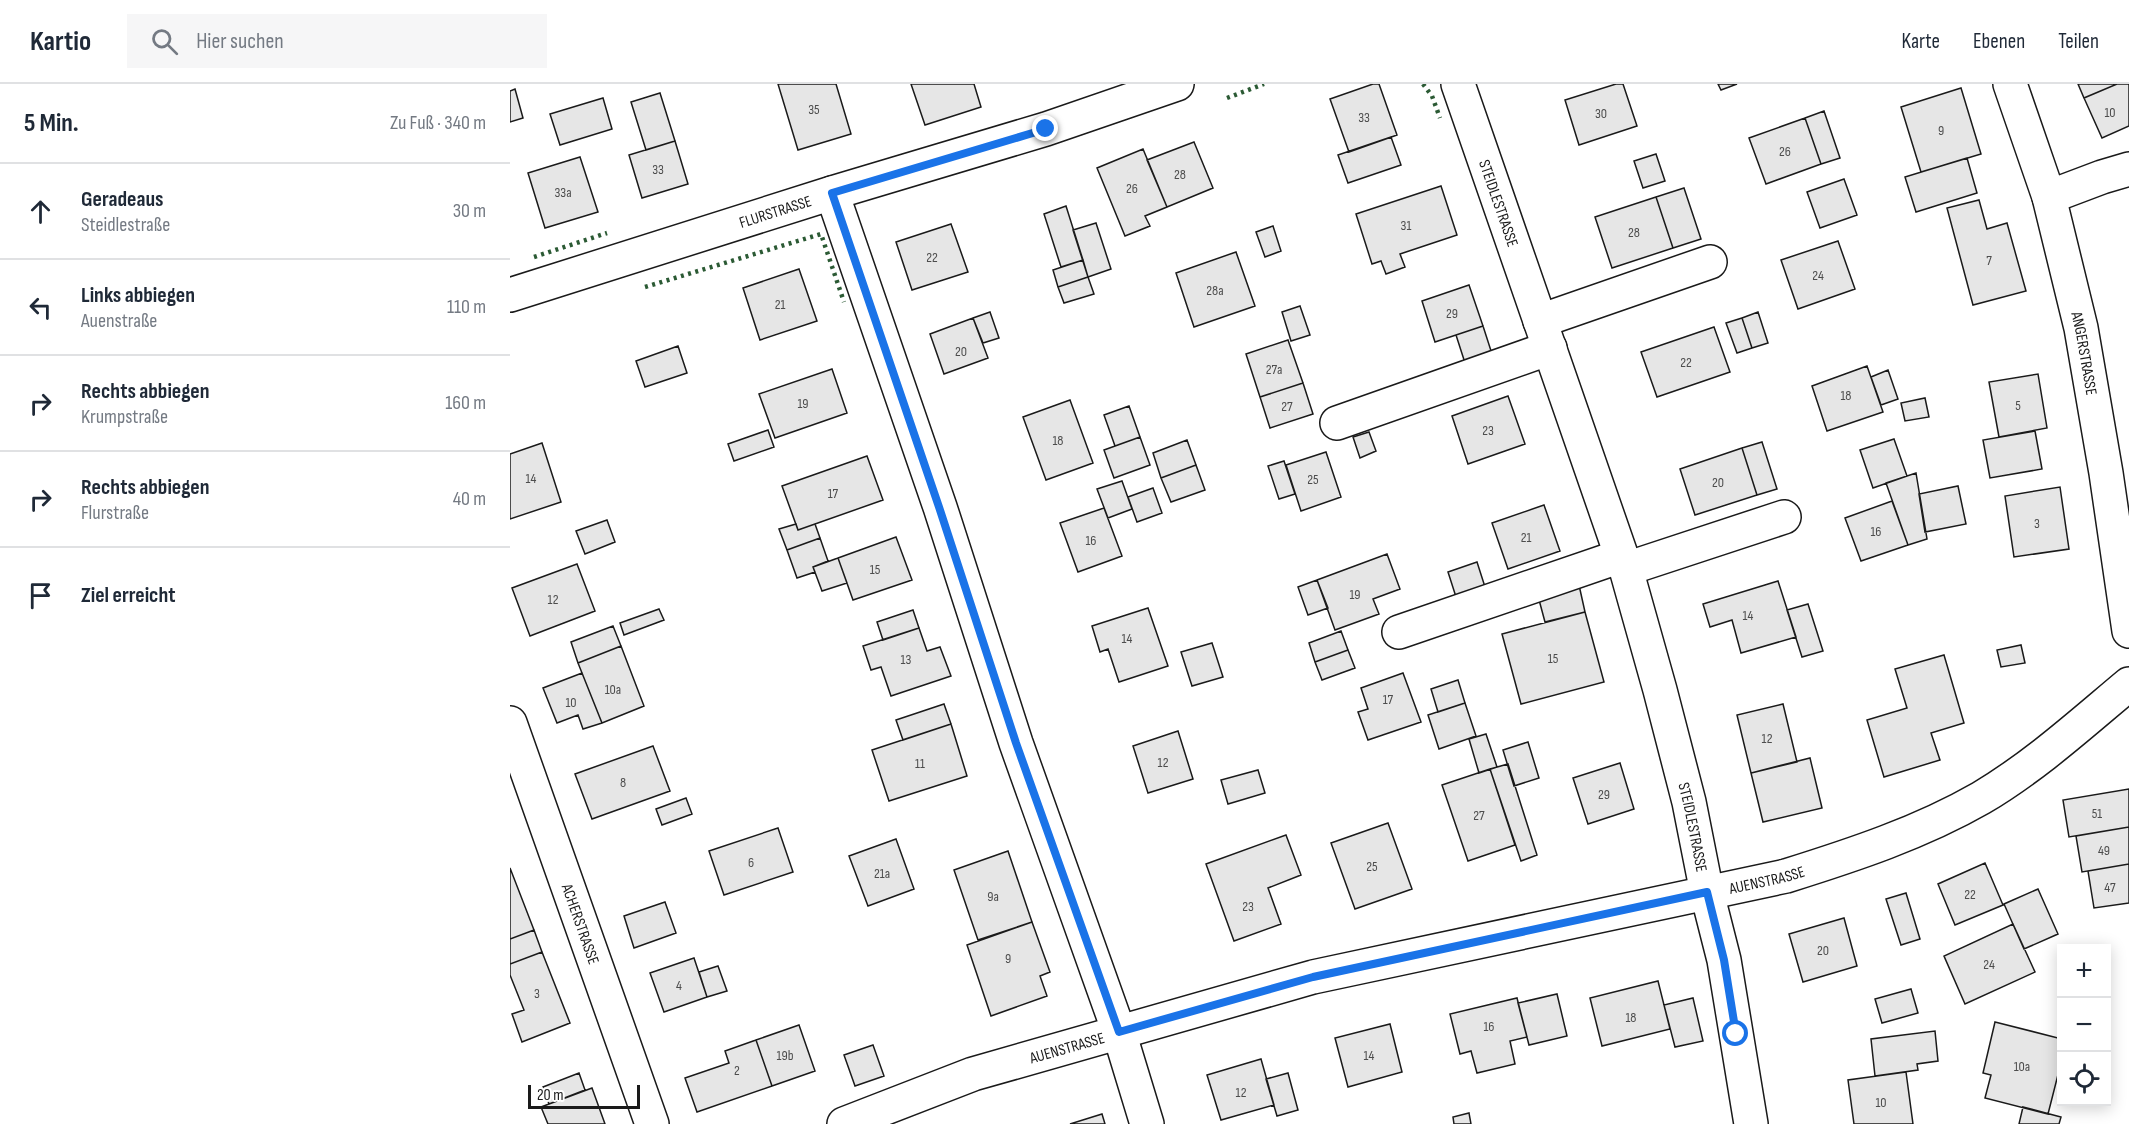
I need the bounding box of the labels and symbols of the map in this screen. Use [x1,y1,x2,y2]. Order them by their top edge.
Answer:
house number: 35 [808,101,820,118]
house number: 10 [2104,104,2116,121]
house number: 30 [1595,105,1607,122]
house number: 33 [1358,109,1370,126]
route end [1032,115,1058,141]
house number: 9 [1938,122,1944,139]
house number: 26 [1779,143,1791,160]
street label: STEIDLESTRASSE [1474,157,1522,250]
house number: 33 [652,161,664,178]
house number: 28 [1174,166,1186,183]
house number: 26 [1126,180,1138,197]
house number: 33a [554,184,572,201]
street label: FLURSTRASSE [737,192,814,233]
house number: 31 [1401,217,1411,234]
house number: 28 [1628,224,1640,241]
house number: 22 [926,249,938,266]
house number: 7 [1986,252,1992,269]
house number: 24 [1812,267,1824,284]
house number: 28a [1206,282,1224,299]
house number: 21 [775,296,785,313]
house number: 29 [1446,305,1458,322]
street label: ANGERSTRASSE [2066,309,2100,397]
house number: 20 [955,343,967,360]
house number: 22 [1680,354,1692,371]
house number: 27a [1266,361,1282,378]
house number: 18 [1840,387,1852,404]
house number: 19 [797,395,809,412]
house number: 5 [2015,397,2021,414]
house number: 27 [1281,398,1293,415]
house number: 23 [1482,422,1494,439]
house number: 18 [1052,432,1064,449]
house number: 14 [526,470,537,487]
house number: 25 [1307,471,1319,488]
house number: 20 [1712,474,1724,491]
house number: 17 [828,485,839,502]
house number: 3 [2034,515,2040,532]
house number: 16 [1870,523,1882,540]
house number: 21 [1521,529,1531,546]
house number: 16 [1085,532,1097,549]
house number: 15 [870,561,881,578]
house number: 19 [1349,586,1361,603]
house number: 12 [548,591,559,608]
house number: 14 [1743,607,1754,624]
house number: 14 [1122,630,1133,647]
house number: 15 [1548,650,1559,667]
house number: 13 [901,651,912,668]
house number: 10a [605,681,621,698]
house number: 17 [1383,691,1394,708]
house number: 10 [565,694,577,711]
house number: 12 [1762,730,1773,747]
house number: 12 [1158,754,1169,771]
house number: 11 [915,755,925,772]
house number: 8 [620,774,626,791]
street label: STEIDLESTRASSE [1673,781,1711,874]
house number: 29 [1598,786,1610,803]
house number: 51 [2092,805,2102,822]
house number: 27 [1473,807,1485,824]
house number: 49 [2098,842,2110,859]
house number: 6 [748,854,754,871]
house number: 25 [1366,858,1378,875]
street label: AUENSTRASSE [1727,863,1807,899]
house number: 21a [874,865,890,882]
house number: 47 [2104,879,2116,896]
street label: ACHERSTRASSE [556,881,603,967]
house number: 22 [1964,886,1976,903]
house number: 9a [987,888,999,905]
house number: 23 [1242,898,1254,915]
house number: 20 [1817,942,1829,959]
house number: 9 [1005,950,1011,967]
house number: 24 [1983,956,1995,973]
house number: 4 [676,977,682,994]
house number: 3 [534,985,540,1002]
house number: 18 [1625,1009,1637,1026]
house number: 16 [1483,1018,1495,1035]
route start [1722,1020,1748,1046]
street label: AUENSTRASSE [1027,1029,1107,1069]
house number: 19b [777,1047,794,1064]
house number: 14 [1364,1047,1375,1064]
house number: 10a [2014,1058,2030,1075]
house number: 2 [734,1062,740,1079]
scale bar [528,1082,640,1110]
house number: 12 [1236,1084,1247,1101]
house number: 10 [1875,1094,1887,1111]

